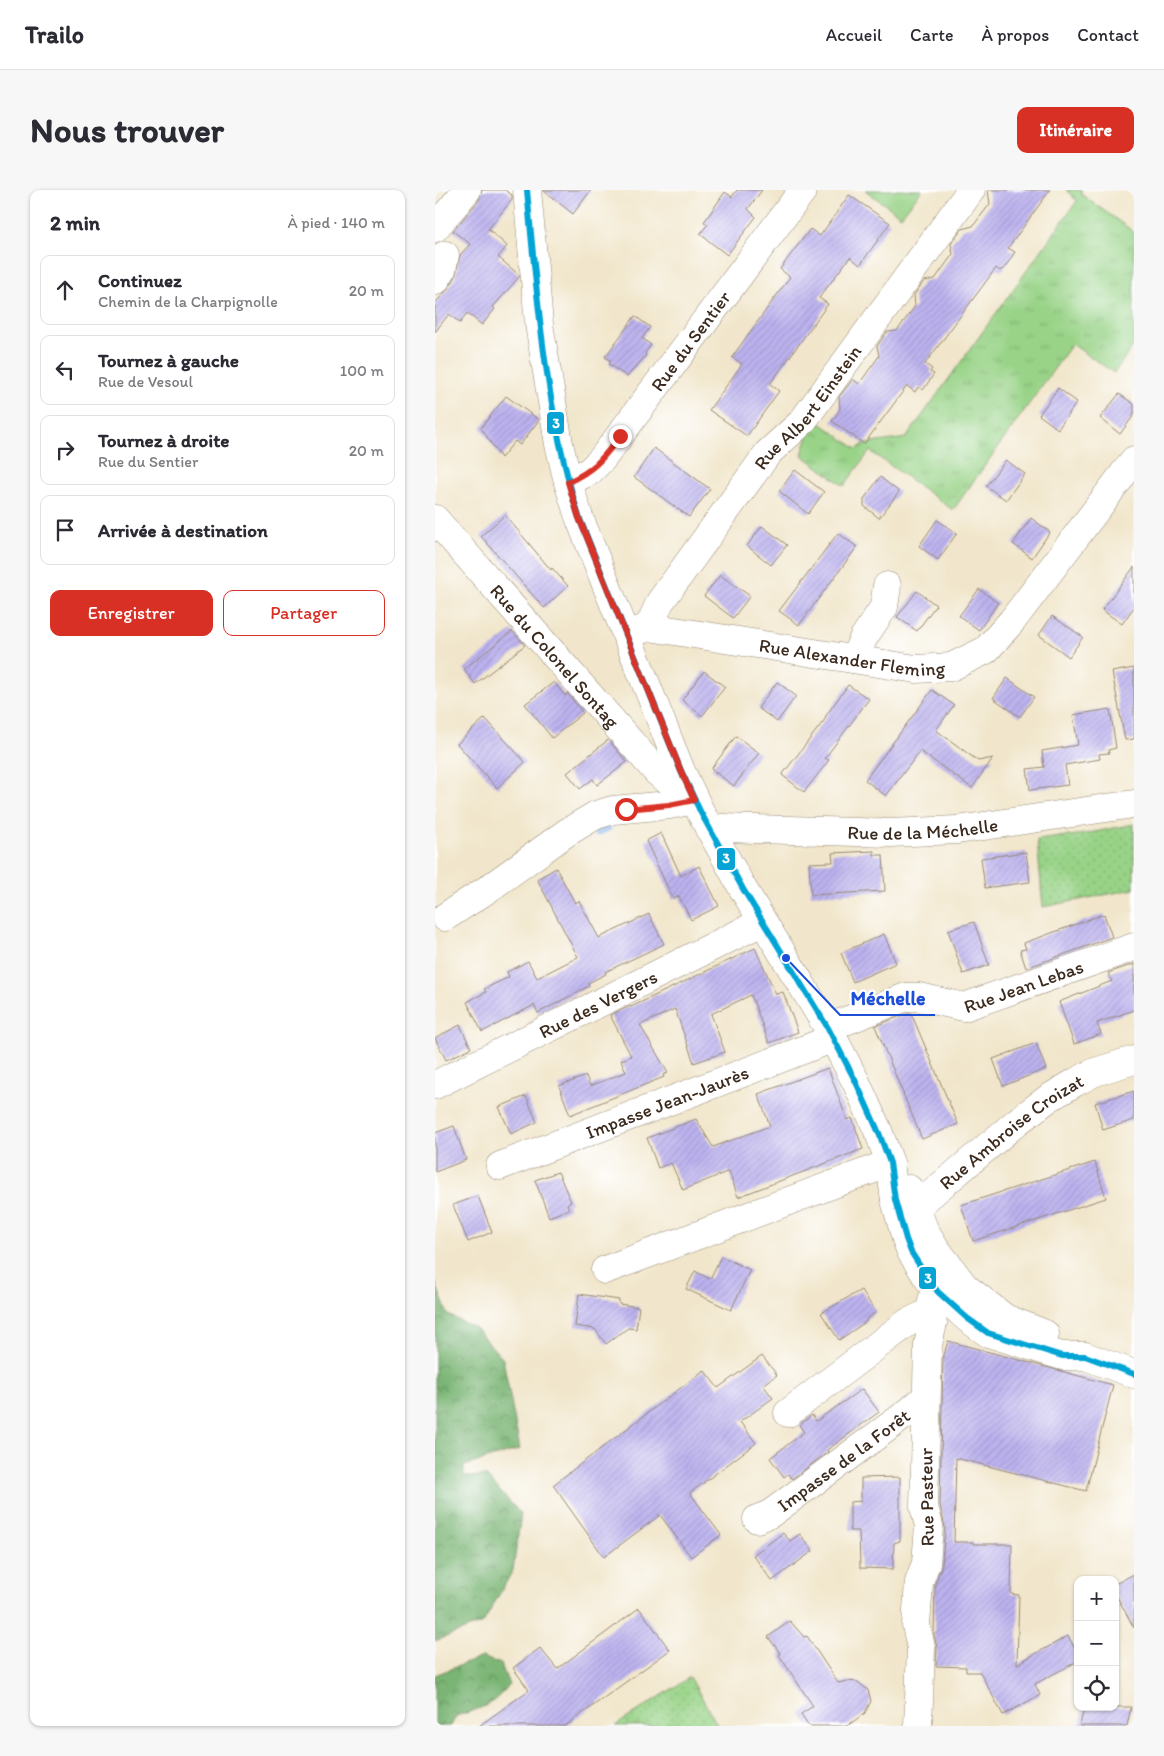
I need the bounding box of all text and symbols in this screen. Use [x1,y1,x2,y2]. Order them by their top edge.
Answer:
text: Trailo [25,20,84,49]
text: Accueil [826,24,882,46]
text: Carte [910,24,953,46]
text: À propos [981,24,1049,46]
text: Contact [1077,24,1139,46]
button: Itinéraire [1017,107,1134,153]
text: Nous trouver [30,109,224,151]
text: 2 min [50,210,100,235]
text: À pied · 140 m [287,213,385,232]
text: Continuez [98,269,182,292]
icon: ahead [51,276,79,304]
text: 20 m [349,281,384,300]
street label: Rue du Sentier [646,286,736,396]
text: Chemin de la Charpignolle [98,292,278,311]
street label: Rue Albert Einstein [749,341,866,474]
text: Tournez à gauche [98,349,239,372]
icon: left [51,356,79,384]
text: 100 m [340,361,384,380]
text: Rue de Vesoul [98,372,193,391]
line badge: 3 [546,411,565,435]
text: 3 [552,415,560,432]
route end [609,425,632,448]
text: Tournez à droite [98,429,230,452]
icon: right [51,436,79,464]
text: 20 m [349,441,384,460]
text: Rue du Sentier [98,452,198,471]
icon: arrive [51,516,79,544]
text: Arrivée à destination [98,519,268,542]
street label: Rue du Colonel Sontag [485,579,624,733]
button: Enregistrer [50,590,213,636]
button: Partager [223,590,385,636]
street label: Rue Alexander Fleming [758,634,946,682]
route start [615,798,638,821]
street label: Rue de la Méchelle [847,813,1000,845]
line badge: 3 [716,847,736,871]
text: 3 [722,850,730,867]
street label: Rue Jean Lebas [961,955,1086,1018]
street label: Rue des Vergers [535,965,661,1043]
callout: Méchelle [840,980,935,1015]
text: Méchelle [850,986,926,1010]
street label: Impasse Jean-Jaurès [583,1061,752,1144]
street label: Rue Ambroise Croizat [935,1069,1088,1195]
line badge: 3 [918,1266,937,1290]
text: 3 [924,1270,932,1287]
street label: Impasse de la Forêt [773,1404,915,1517]
street label: Rue Pasteur [914,1447,939,1546]
map controls [1074,1576,1119,1711]
button: + [1074,1576,1119,1621]
button: − [1074,1621,1119,1666]
button: locate [1074,1666,1119,1711]

